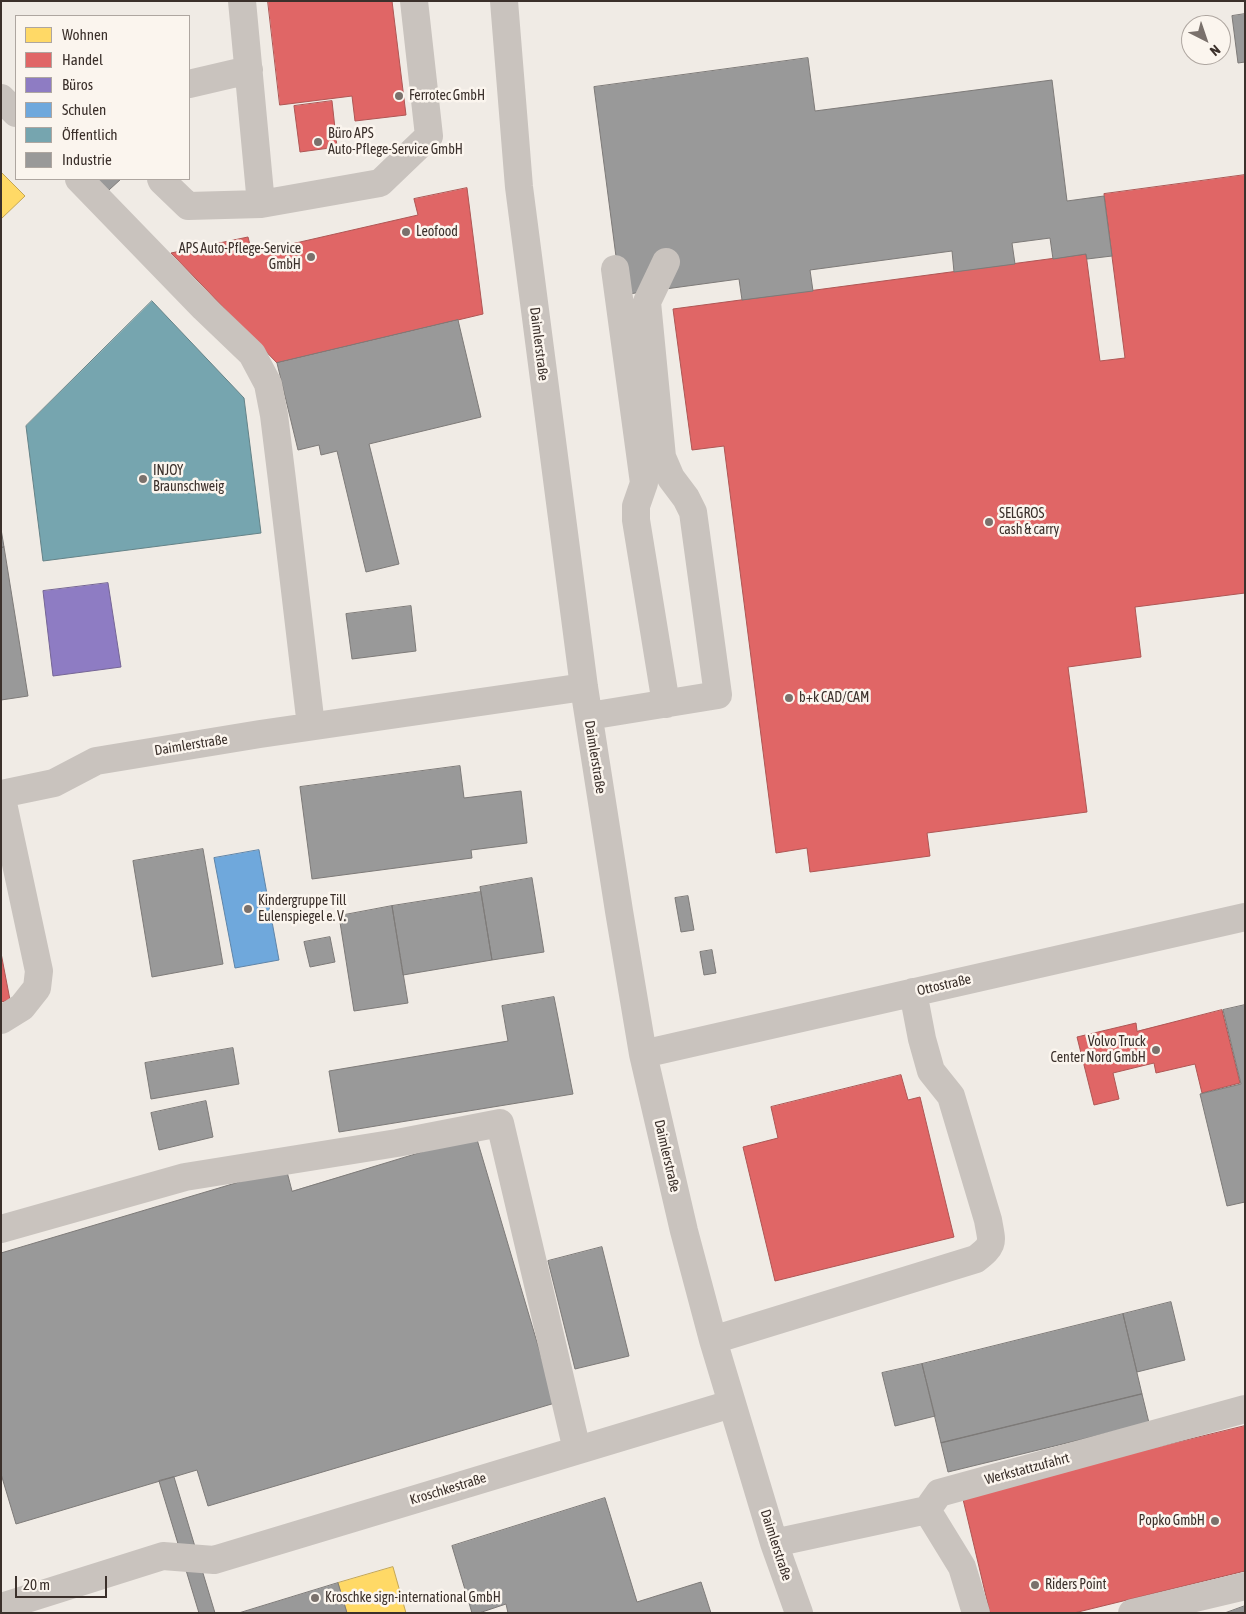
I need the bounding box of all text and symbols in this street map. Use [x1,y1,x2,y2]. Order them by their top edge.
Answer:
legend [15,15,190,180]
north arrow [1181,15,1231,65]
text: Wohnen [62,26,108,43]
text: N [1207,42,1224,59]
text: Handel [62,51,103,68]
text: Büros [62,76,93,93]
place label: Ferrotec GmbH [409,88,485,104]
marker: Ferrotec GmbH [393,90,405,102]
text: Schulen [62,101,106,118]
text: Öffentlich [62,126,118,143]
place label: Büro APS Auto-Pflege-Service GmbH [328,126,463,158]
marker: Büro APS Auto-Pflege-Service GmbH [312,136,324,148]
text: Industrie [62,151,112,168]
place label: Leofood [416,224,458,240]
marker: Leofood [400,226,412,238]
place label: APS Auto-Pflege-Service GmbH [179,241,301,274]
marker: APS Auto-Pflege-Service GmbH [305,251,317,263]
street label: Daimlerstraße [526,306,552,382]
place label: INJOY Braunschweig [153,463,224,496]
marker: INJOY Braunschweig [137,473,149,485]
place label: SELGROS cash & carry [999,506,1059,538]
marker: SELGROS cash & carry [983,516,995,528]
place label: b+k CAD/CAM [799,690,869,706]
marker: b+k CAD/CAM [783,692,795,704]
street label: Daimlerstraße [581,719,609,795]
street label: Daimlerstraße [153,731,229,759]
place label: Kindergruppe Till Eulenspiegel e. V. [258,893,347,926]
marker: Kindergruppe Till Eulenspiegel e. V. [242,903,254,915]
street label: Ottostraße [915,971,973,999]
place label: Volvo Truck Center Nord GmbH [1050,1034,1146,1066]
marker: Volvo Truck Center Nord GmbH [1150,1044,1162,1056]
street label: Daimlerstraße [650,1118,684,1194]
street label: Werkstattzufahrt [983,1450,1071,1488]
street label: Kroschkestraße [408,1469,488,1509]
street label: Daimlerstraße [757,1507,795,1583]
place label: Popko GmbH [1138,1513,1205,1529]
marker: Popko GmbH [1209,1515,1221,1527]
scale bar [18,1566,110,1598]
text: 20 m [23,1576,50,1593]
place label: Riders Point [1045,1577,1107,1593]
marker: Riders Point [1029,1579,1041,1591]
place label: Kroschke sign-international GmbH [325,1590,501,1606]
marker: Kroschke sign-international GmbH [309,1592,321,1604]

